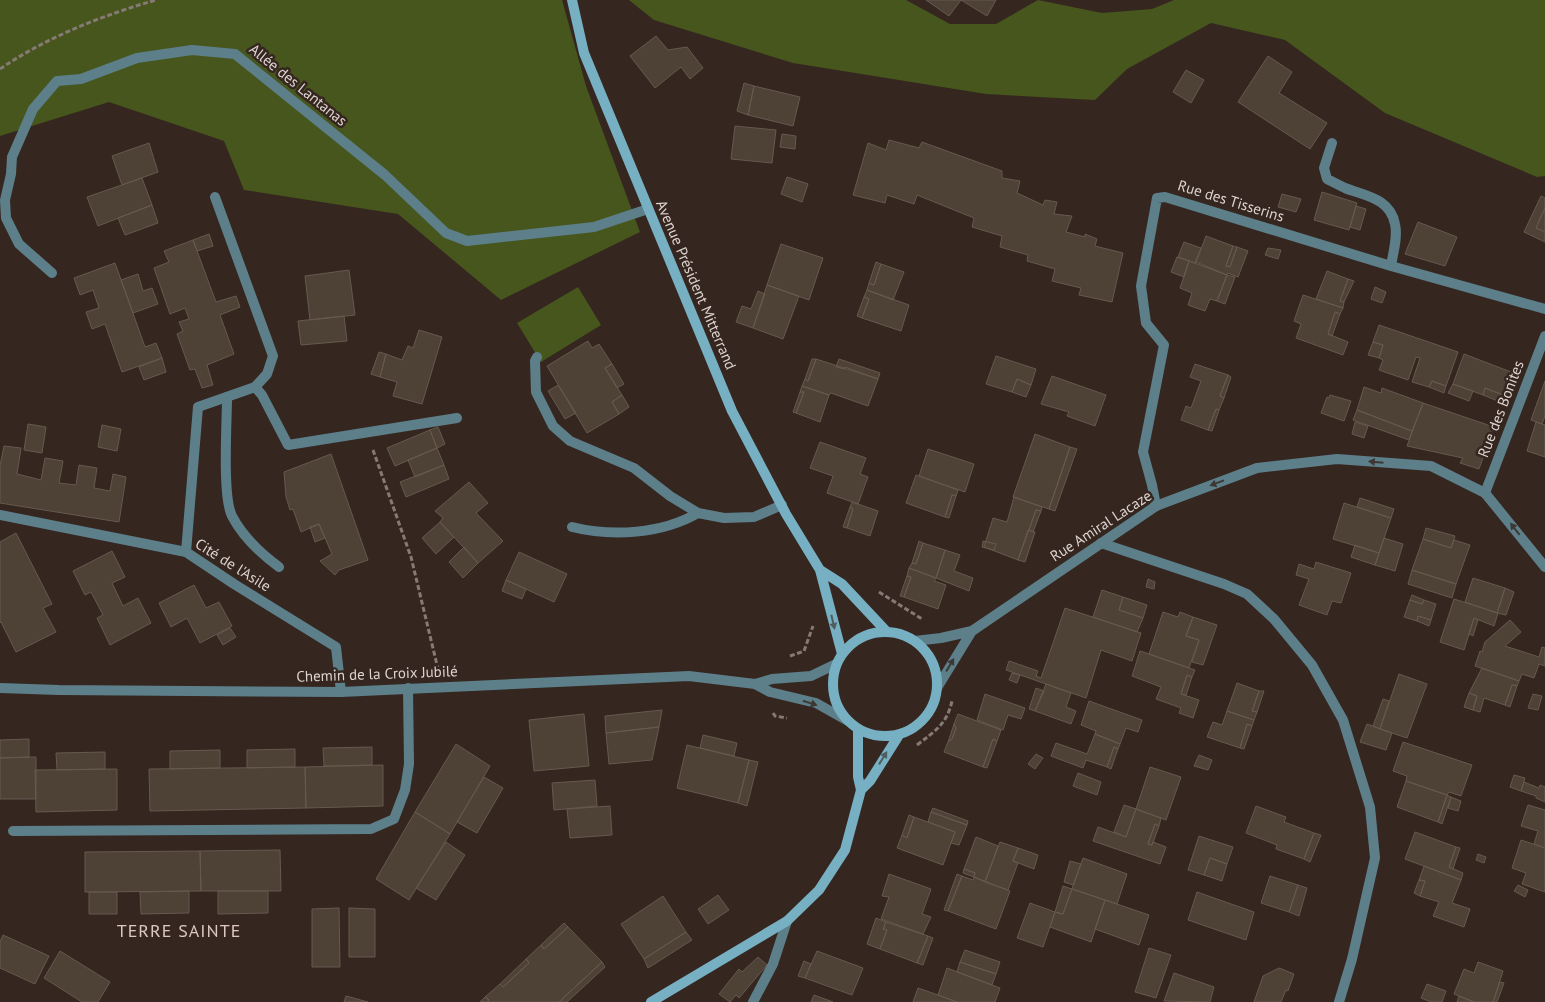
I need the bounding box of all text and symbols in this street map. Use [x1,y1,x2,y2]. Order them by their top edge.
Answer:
street label: Allée des Lantanas [246,39,351,130]
street label: Rue des Tisserins [1176,175,1287,226]
street label: Avenue Président Mitterrand [652,197,741,372]
street label: Rue des Bonites [1473,358,1528,460]
one-way arrow [1368,457,1384,465]
one-way arrow [1209,479,1224,487]
street label: Rue Amiral Lacaze [1046,486,1155,565]
one-way arrow [1510,522,1520,536]
street label: Cité de l'Asile [192,534,275,595]
one-way arrow [829,615,837,630]
one-way arrow [946,659,955,672]
street label: Chemin de la Croix Jubilé [296,661,458,686]
one-way arrow [803,699,818,707]
one-way arrow [879,751,888,764]
district label: TERRE SAINTE [117,919,241,942]

